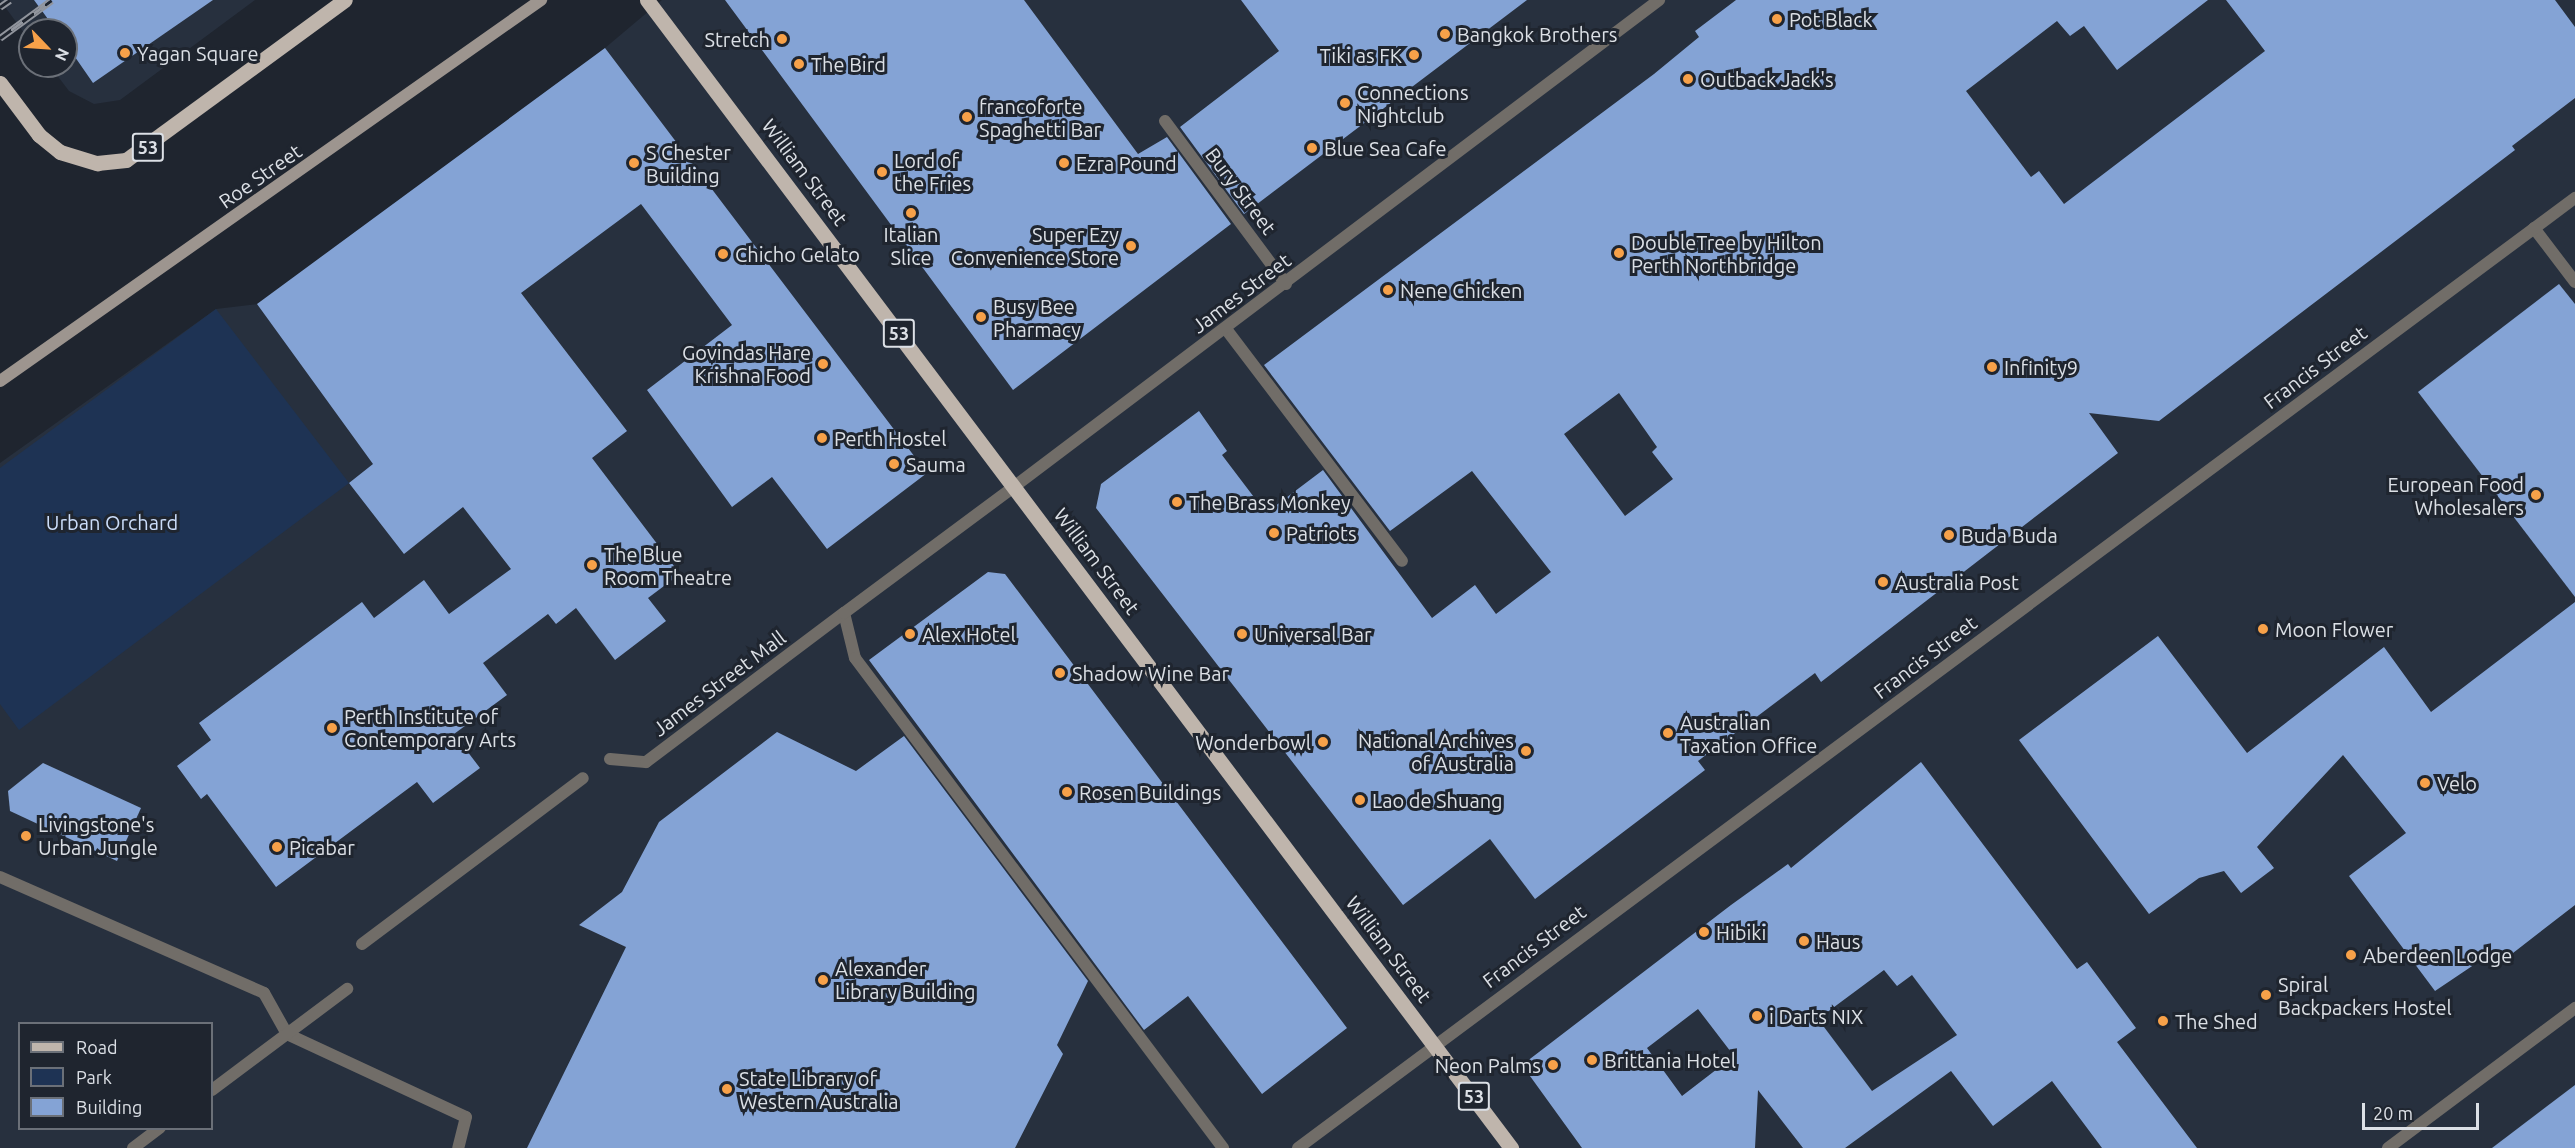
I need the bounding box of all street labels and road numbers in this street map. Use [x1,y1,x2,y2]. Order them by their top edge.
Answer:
street label: William Street [757,114,853,230]
road number: 53 [132,132,164,162]
street label: Roe Street [214,139,306,213]
street label: Bury Street [1201,143,1281,239]
street label: James Street [1187,248,1295,338]
road number: 53 [882,318,916,348]
street label: Francis Street [2259,320,2371,414]
street label: William Street [1049,503,1145,619]
street label: Francis Street [1869,610,1981,704]
street label: James Street Mall [648,625,790,741]
street label: William Street [1341,891,1437,1007]
street label: Francis Street [1478,899,1590,993]
road number: 53 [1458,1081,1490,1111]

